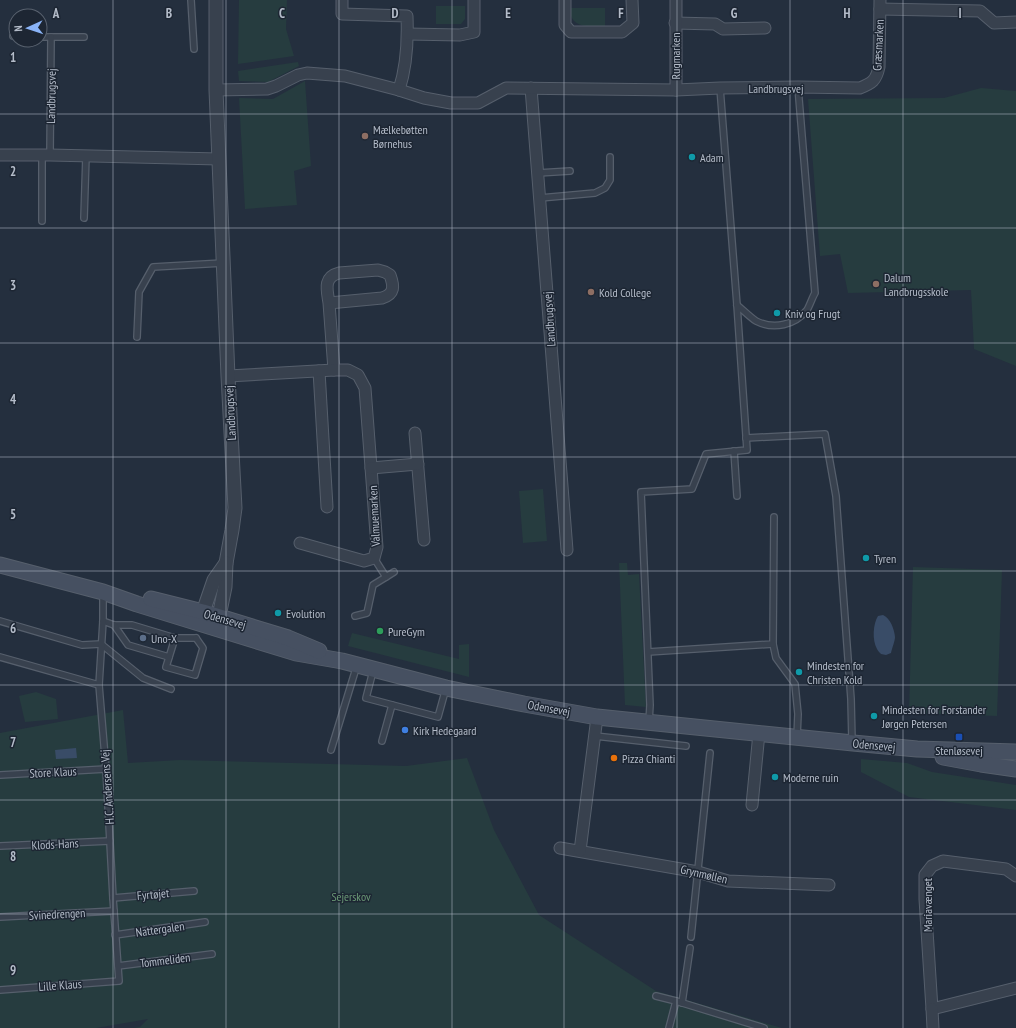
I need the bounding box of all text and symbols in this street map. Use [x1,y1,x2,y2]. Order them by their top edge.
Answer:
text: A [52,5,60,22]
text: B [166,5,172,22]
text: C [279,5,285,22]
text: D [392,5,399,22]
text: E [505,5,511,22]
text: F [618,5,624,22]
text: G [731,5,738,22]
text: H [844,5,851,22]
text: I [958,5,962,22]
north arrow [8,8,48,48]
street label: Græsmarken [869,19,887,71]
text: N [11,25,25,32]
street label: Rugmarken [668,33,683,79]
text: 1 [10,49,16,66]
street label: Landbrugsvej [43,68,59,124]
street label: Landbrugsvej [748,81,804,96]
place label: Mælkebøtten Børnehus [373,122,428,151]
marker: Mælkebøtten Børnehus [360,131,370,141]
place label: Adam [700,150,724,165]
marker: Adam [687,152,697,162]
text: 2 [10,163,16,180]
place label: Dalum Landbrugsskole [884,270,949,299]
text: 3 [10,277,16,294]
marker: Dalum Landbrugsskole [871,279,881,289]
place label: Kold College [599,285,651,300]
marker: Kold College [586,287,596,297]
street label: Landbrugsvej [540,291,558,347]
place label: Kniv og Frugt [785,306,841,321]
marker: Kniv og Frugt [772,308,782,318]
street label: Landbrugsvej [221,385,239,441]
text: 4 [10,391,17,408]
street label: Valmuemarken [365,485,383,548]
text: 5 [10,506,16,523]
place label: Tyren [874,551,896,566]
marker: Tyren [861,553,871,563]
street label: Odensevej [202,606,248,632]
place label: Evolution [286,606,325,621]
marker: Evolution [273,608,283,618]
text: 6 [10,620,16,637]
place label: PureGym [388,624,425,639]
marker: PureGym [375,626,385,636]
place label: Uno-X [151,631,177,646]
marker: Uno-X [138,633,148,643]
place label: Mindesten for Christen Kold [807,658,865,687]
marker: Mindesten for Christen Kold [794,667,804,677]
street label: Odensevej [527,697,571,719]
place label: Mindesten for Forstander Jørgen Petersen [881,702,987,731]
marker: Mindesten for Forstander Jørgen Petersen [869,711,879,721]
place label: Kirk Hedegaard [413,723,476,738]
marker: Kirk Hedegaard [400,725,410,735]
marker: Stenløsevej [954,732,964,742]
text: 7 [10,734,16,751]
street label: Odensevej [852,736,896,754]
place label: Stenløsevej [935,743,983,758]
street label: H.C. Andersens Vej [97,749,117,825]
place label: Pizza Chianti [622,751,675,766]
marker: Pizza Chianti [609,753,619,763]
street label: Store Klaus [29,763,77,781]
place label: Moderne ruin [783,770,838,785]
marker: Moderne ruin [770,772,780,782]
street label: Klods-Hans [31,835,79,853]
text: 8 [10,848,16,865]
street label: Grynmøllen [679,861,729,887]
street label: Mariavænget [920,877,935,932]
street label: Fyrtøjet [136,885,170,903]
park label: Sejerskov [331,889,371,904]
street label: Svinedrengen [28,905,86,923]
street label: Nattergalen [135,918,185,940]
street label: Tommeliden [139,949,191,971]
text: 9 [10,962,16,979]
street label: Lille Klaus [38,976,82,994]

